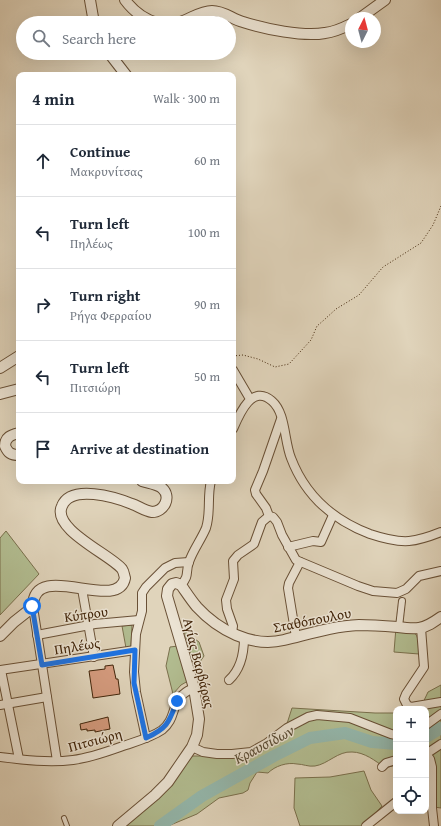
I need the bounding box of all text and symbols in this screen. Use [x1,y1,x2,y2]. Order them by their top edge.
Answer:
north arrow [345,12,381,48]
search box [16,16,236,60]
icon: search [30,27,52,49]
text: Search here [62,28,136,49]
text: 4 min [32,86,74,111]
text: Walk · 300 m [153,89,220,108]
text: Continue [70,141,131,162]
icon: ahead [32,150,54,172]
text: 60 m [194,151,220,170]
text: Μακρυνίτσας [70,162,143,181]
text: Turn left [70,213,129,234]
icon: left [32,222,54,244]
text: 100 m [188,223,220,242]
text: Πηλέως [70,234,113,253]
text: Turn right [70,285,141,306]
icon: right [32,294,54,316]
text: 90 m [194,295,220,314]
text: Ρήγα Φερραίου [70,306,152,325]
text: Turn left [70,357,129,378]
icon: left [32,366,54,388]
text: 50 m [194,367,220,386]
text: Πιτσιώρη [70,378,121,397]
icon: arrive [32,438,54,460]
text: Arrive at destination [70,438,209,459]
route start [23,597,41,615]
street label: Κύπρου [63,601,109,627]
street label: Σταθόπουλου [271,603,353,637]
street label: Αγίας Βαρβάρας [178,616,220,710]
street label: Πηλέως [53,633,101,659]
route end [168,692,186,710]
map controls [393,706,429,814]
button: + [393,706,429,742]
water label: Κραυσίδων [229,719,298,769]
street label: Πιτσιώρη [66,723,124,757]
button: − [393,742,429,778]
button: locate [393,778,429,814]

